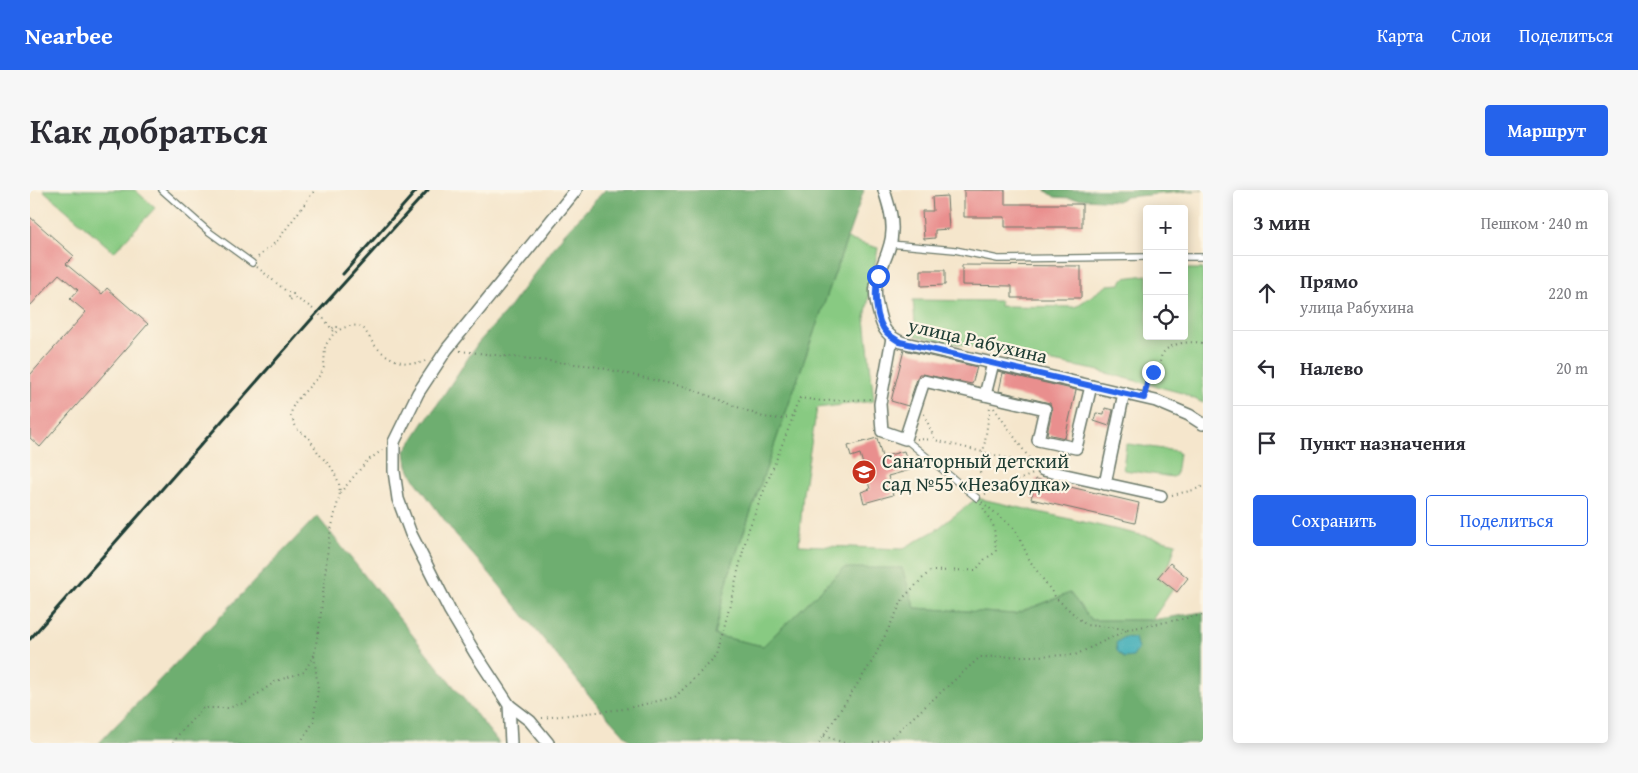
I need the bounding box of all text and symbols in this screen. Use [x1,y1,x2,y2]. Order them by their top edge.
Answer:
text: Nearbee [25,18,113,53]
text: Карта [1377,22,1424,49]
text: Слои [1452,22,1491,49]
text: Поделиться [1519,22,1613,49]
text: Как добраться [30,105,268,156]
button: Маршрут [1485,105,1608,156]
map controls [1143,205,1188,340]
button: + [1143,205,1188,250]
text: 3 мин [1253,207,1310,238]
text: Пешком · 240 m [1481,211,1588,235]
button: − [1143,250,1188,295]
route start [867,265,890,288]
text: Прямо [1300,267,1358,295]
icon: ahead [1253,279,1281,307]
text: 220 m [1548,281,1588,305]
button: locate [1143,295,1188,340]
text: улица Рабухина [1300,295,1414,319]
street label: улица Рабухина [904,310,1051,370]
icon: left [1253,354,1281,382]
text: Налево [1300,354,1363,382]
text: 20 m [1556,356,1588,380]
route end [1142,361,1165,384]
icon: arrive [1253,429,1281,457]
text: Пункт назначения [1300,429,1466,457]
place label: Санаторный детский сад №55 «Незабудка» [882,446,1070,498]
school or university icon: Санаторный детский сад №55 «Незабудка» [851,459,877,485]
button: Сохранить [1253,495,1416,546]
button: Поделиться [1426,495,1588,546]

